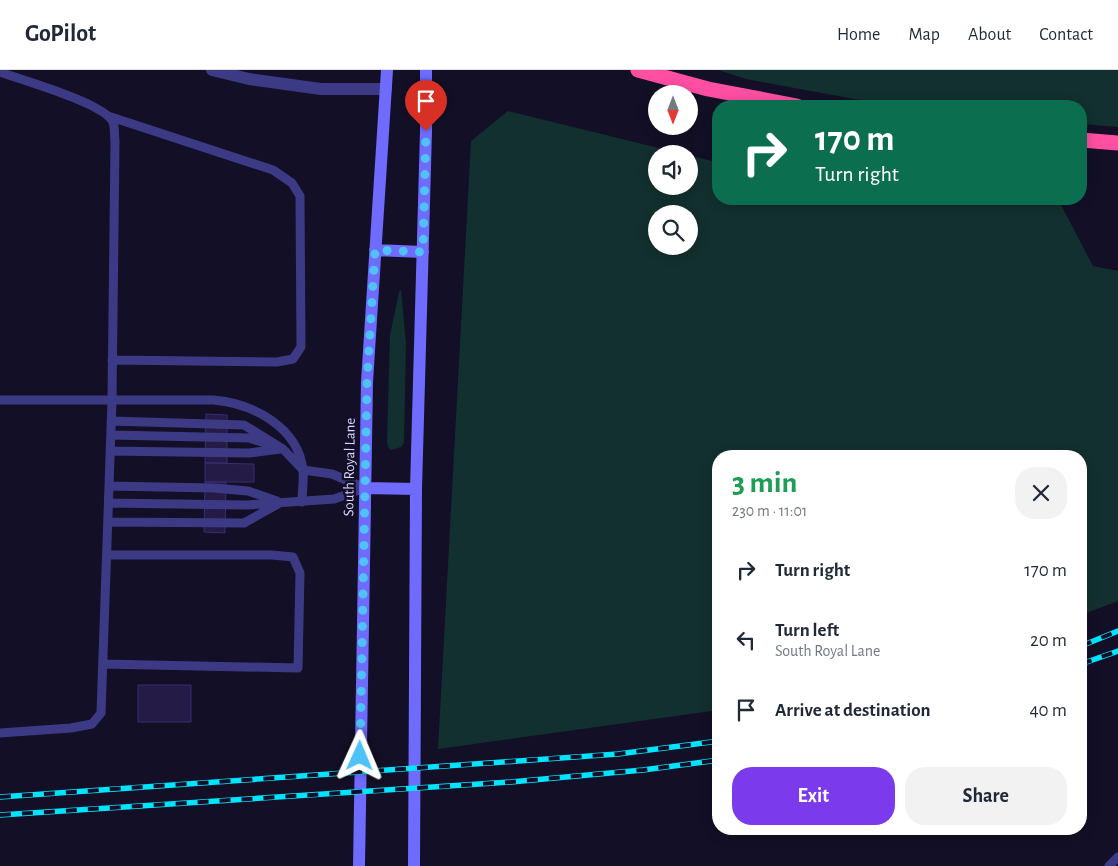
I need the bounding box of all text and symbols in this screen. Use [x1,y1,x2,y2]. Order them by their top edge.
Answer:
text: GoPilot [25,22,96,46]
text: Home [837,26,880,44]
text: Map [908,26,940,44]
text: About [968,26,1011,44]
text: Contact [1039,26,1093,44]
pin [405,80,447,131]
north arrow [648,85,698,135]
map controls [648,85,698,255]
icon: arrive [412,87,440,115]
icon: right [732,120,797,185]
text: 170 m [815,122,895,157]
button: sound [648,145,698,195]
text: Turn right [815,163,899,185]
button: search [648,205,698,255]
street label: South Royal Lane [341,417,358,517]
button: close [1015,467,1067,519]
text: 3 min [732,468,797,498]
text: 230 m · 11:01 [732,503,807,519]
icon: right [732,556,760,584]
text: Turn right [775,561,850,580]
text: 170 m [1024,561,1067,580]
text: Turn left [775,621,839,640]
icon: left [732,626,760,654]
text: 20 m [1030,631,1067,650]
text: South Royal Lane [775,643,880,659]
icon: arrive [732,696,760,724]
text: Arrive at destination [775,701,931,720]
text: 40 m [1029,701,1067,720]
position arrow [333,729,385,781]
button: Exit [732,767,895,825]
button: Share [905,767,1067,825]

